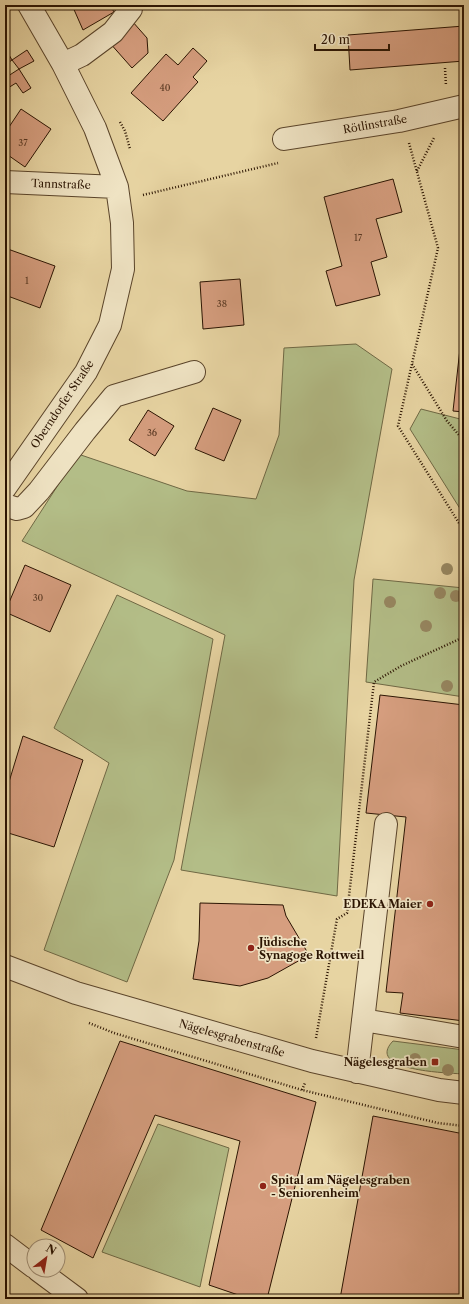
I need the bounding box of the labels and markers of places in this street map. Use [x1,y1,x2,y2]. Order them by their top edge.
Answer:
place label: EDEKA Maier [343,897,423,911]
marker: EDEKA Maier [425,899,435,909]
place label: Jüdische Synagoge Rottweil [257,935,364,962]
marker: Jüdische Synagoge Rottweil [246,943,256,953]
place label: Nägelesgraben [344,1055,427,1069]
marker: Nägelesgraben [430,1057,440,1067]
place label: Spital am Nägelesgraben - Seniorenheim [271,1173,411,1200]
marker: Spital am Nägelesgraben - Seniorenheim [258,1181,268,1191]

